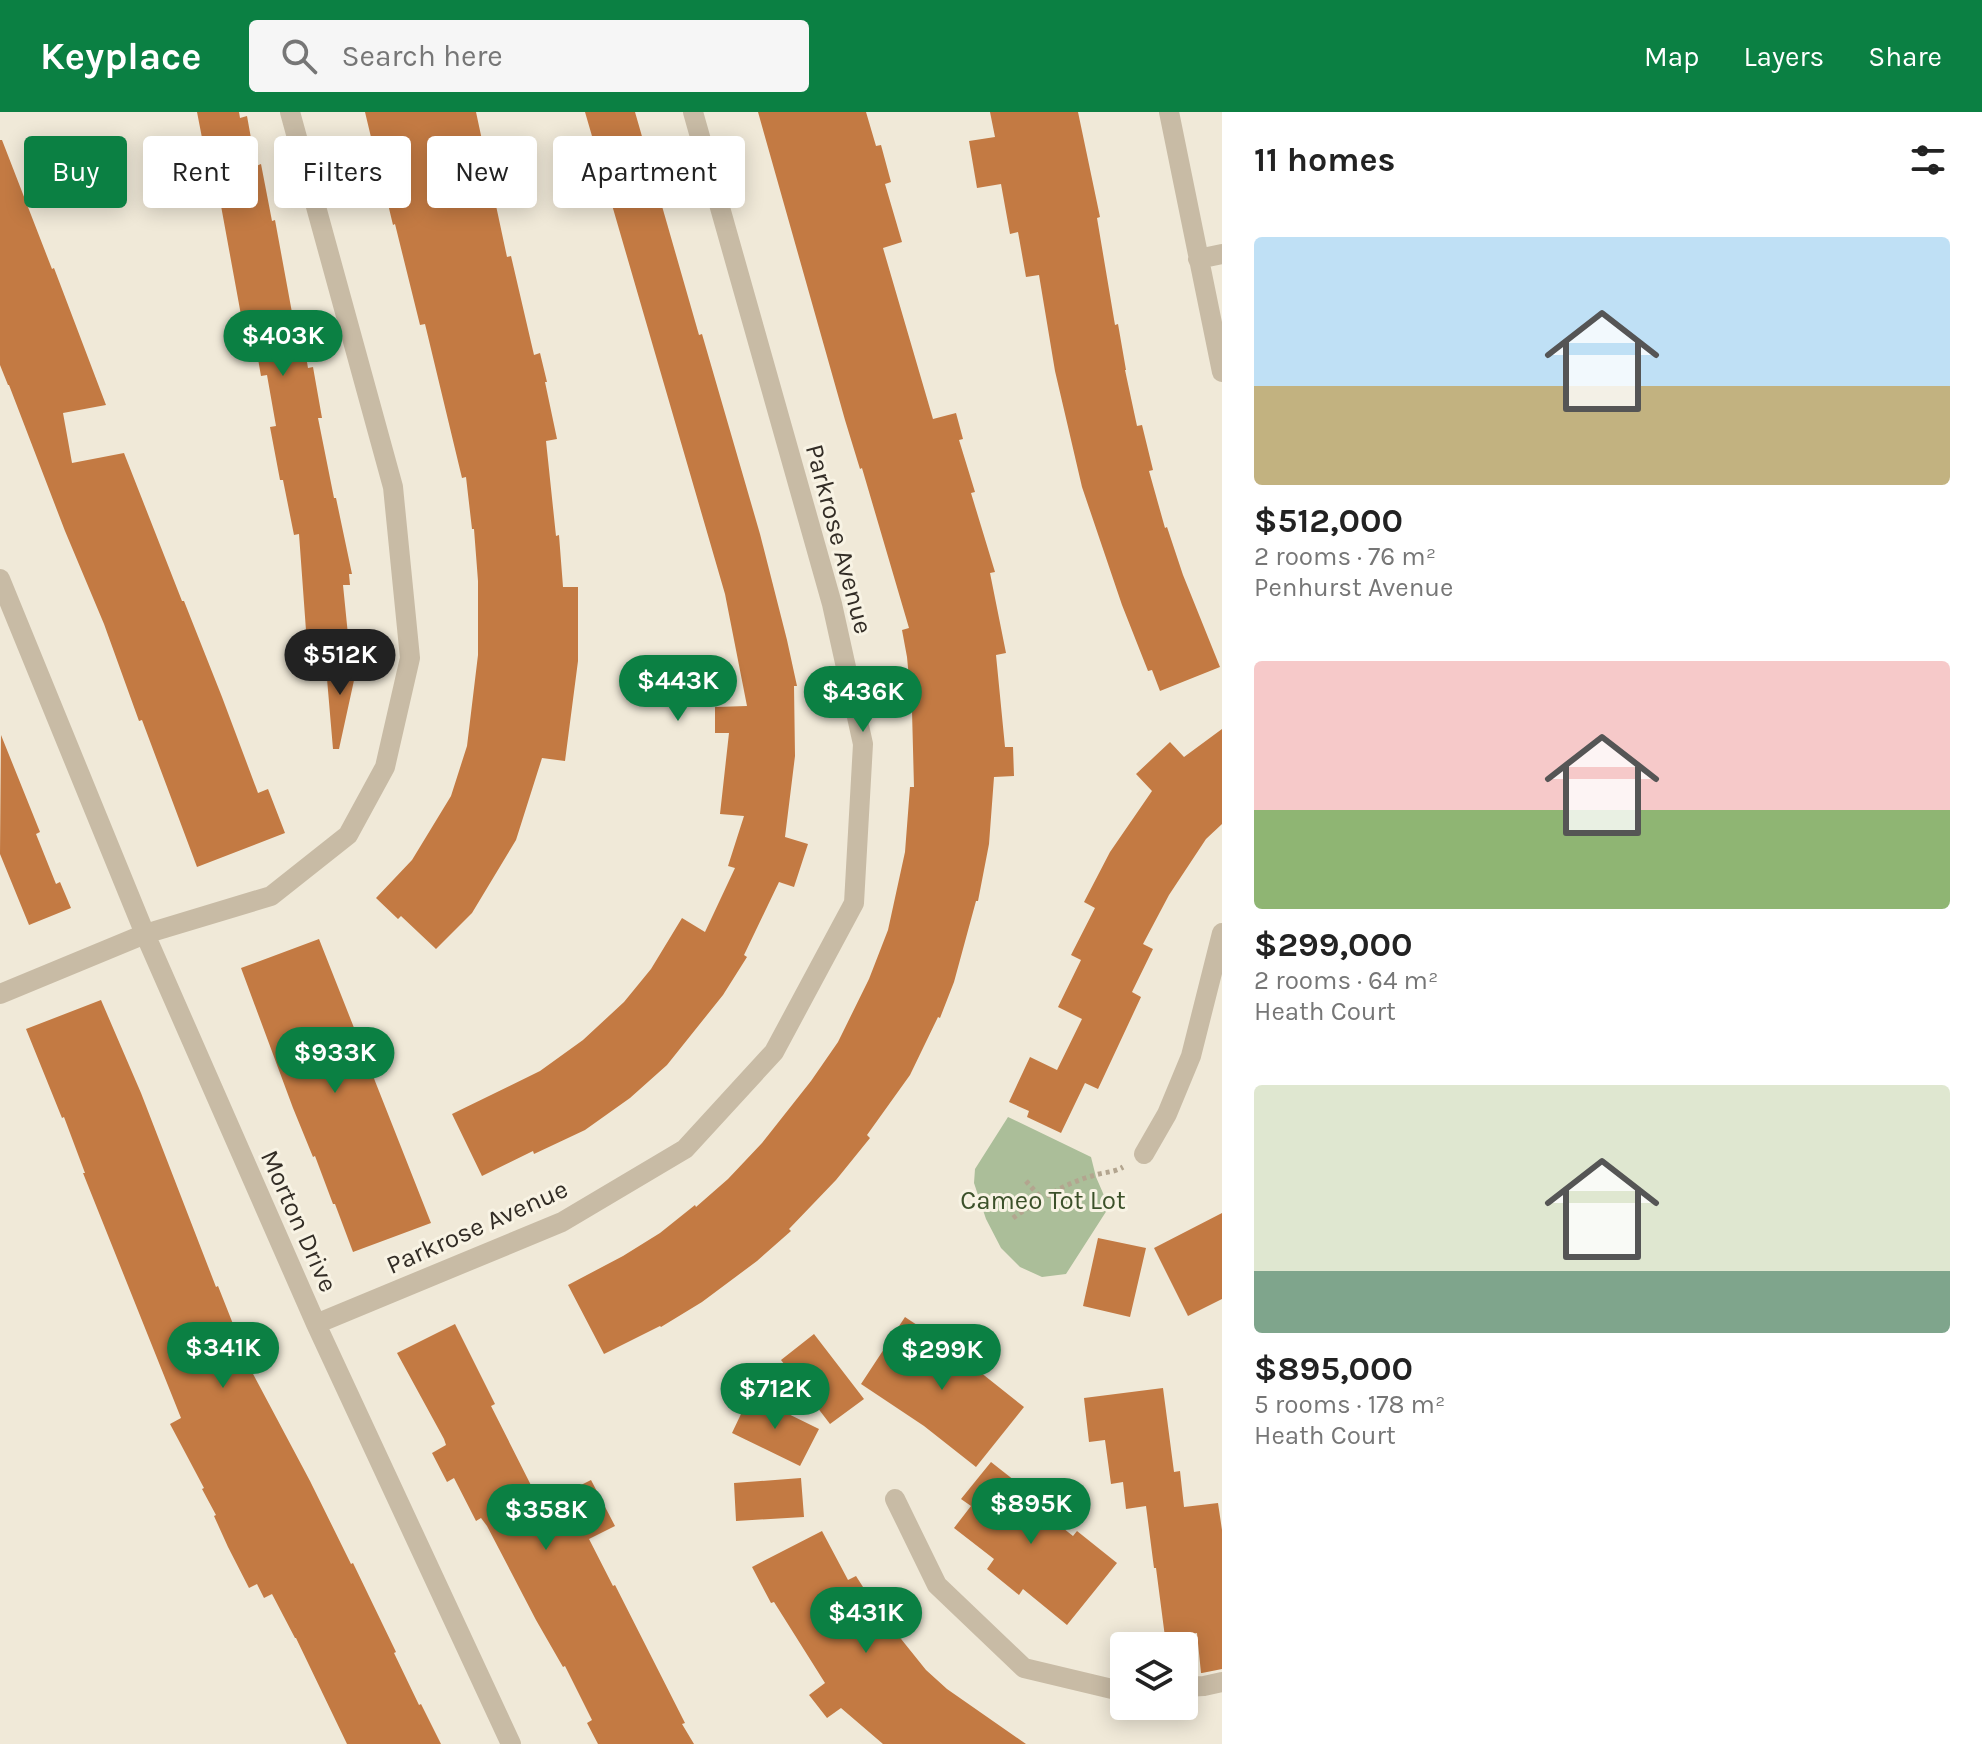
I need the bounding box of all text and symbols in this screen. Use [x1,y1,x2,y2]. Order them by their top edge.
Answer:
search box [249,20,809,92]
text: Keyplace [40,34,201,79]
icon: search [277,34,321,78]
text: Search here [341,38,503,74]
text: Map [1644,40,1699,73]
text: Layers [1743,40,1824,73]
text: Share [1868,40,1942,73]
chip: Buy [24,136,127,208]
chip: Rent [143,136,258,208]
chip: Filters [274,136,411,208]
chip: New [427,136,537,208]
chip: Apartment [553,136,745,208]
icon: filters [1906,138,1950,182]
text: 11 homes [1254,140,1396,180]
icon: home [1530,289,1674,433]
pin: $403K [227,310,339,378]
text: $403K [241,320,325,351]
street label: Parkrose Avenue [799,441,879,637]
text: $512,000 [1254,501,1403,541]
text: 2 rooms · 76 m² [1254,541,1436,572]
text: Penhurst Avenue [1254,572,1453,603]
pin: $512K [284,629,396,697]
text: $512K [302,639,378,670]
pin: $443K [622,655,734,723]
text: $443K [637,665,719,696]
pin: $436K [807,666,919,734]
text: $436K [822,676,904,707]
icon: home [1530,713,1674,857]
text: $299,000 [1254,925,1413,965]
text: 2 rooms · 64 m² [1254,965,1438,996]
text: Heath Court [1254,996,1396,1027]
pin: $933K [279,1027,391,1095]
text: $933K [293,1037,377,1068]
icon: home [1530,1137,1674,1281]
street label: Morton Drive [254,1145,344,1297]
street label: Parkrose Avenue [382,1173,572,1281]
park label: Cameo Tot Lot [960,1185,1126,1216]
pin: $341K [167,1322,279,1390]
pin: $299K [886,1324,998,1392]
text: $341K [185,1332,261,1363]
text: $299K [901,1334,983,1365]
text: $895,000 [1254,1349,1413,1389]
pin: $712K [719,1363,831,1431]
text: $712K [739,1373,811,1404]
text: 5 rooms · 178 m² [1254,1389,1445,1420]
text: Heath Court [1254,1420,1396,1451]
pin: $895K [975,1478,1087,1546]
pin: $358K [490,1484,602,1552]
text: $895K [990,1488,1072,1519]
text: $358K [504,1494,588,1525]
pin: $431K [810,1587,922,1655]
text: $431K [828,1597,904,1628]
map controls [1110,1632,1198,1720]
button: layers [1110,1632,1198,1720]

